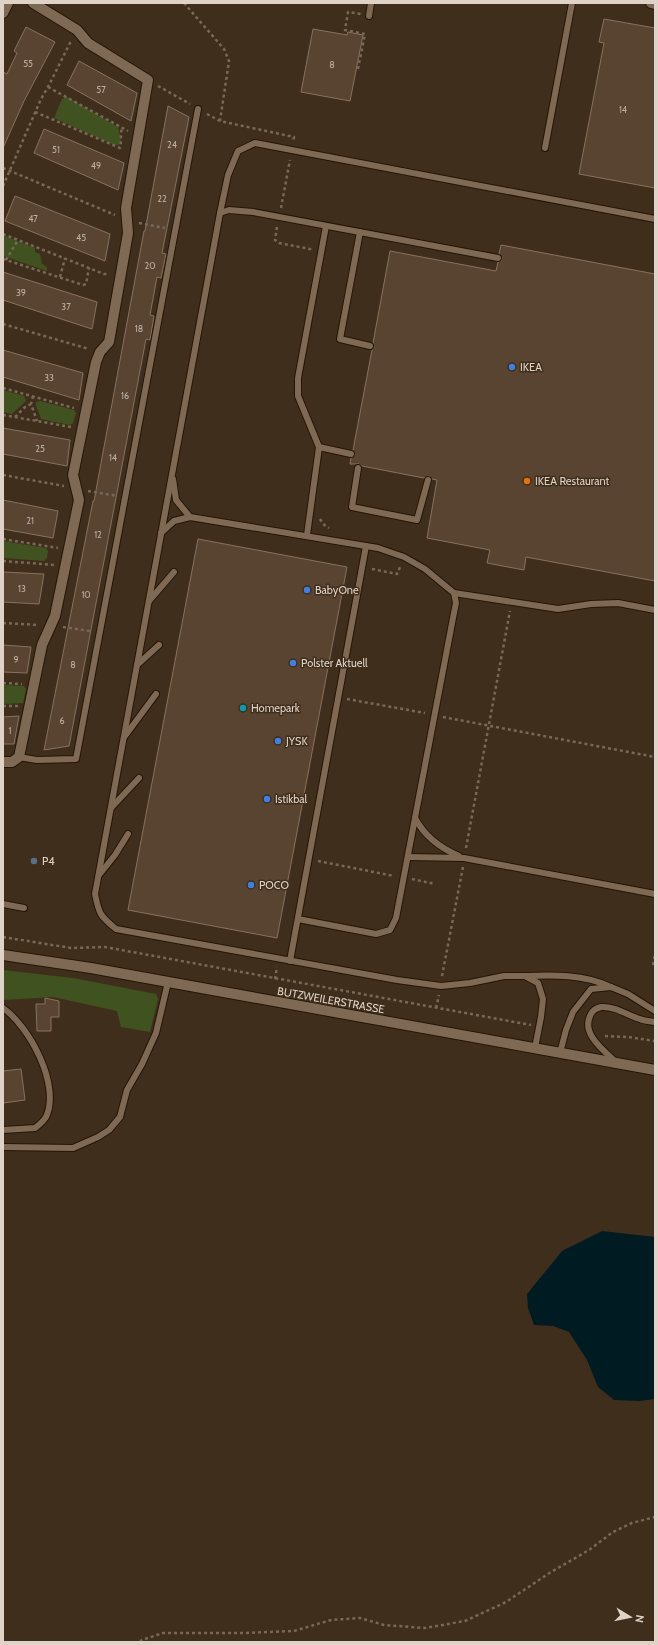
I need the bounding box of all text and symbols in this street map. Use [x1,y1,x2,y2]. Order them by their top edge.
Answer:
house number: 55 [23,58,33,69]
house number: 8 [329,59,335,70]
house number: 57 [96,84,106,95]
house number: 14 [619,104,627,115]
house number: 24 [167,139,177,150]
house number: 51 [52,144,60,155]
house number: 49 [91,160,101,171]
house number: 22 [157,193,167,204]
house number: 47 [28,213,38,224]
house number: 45 [76,232,86,243]
house number: 20 [145,260,156,271]
house number: 39 [16,287,26,298]
house number: 37 [61,301,71,312]
house number: 18 [135,323,143,334]
place label: IKEA [520,360,542,374]
marker: IKEA [507,362,517,372]
house number: 33 [44,372,54,383]
house number: 16 [121,390,129,401]
house number: 25 [35,443,45,454]
house number: 14 [109,452,117,463]
place label: IKEA Restaurant [535,474,609,488]
marker: IKEA Restaurant [522,476,532,486]
house number: 21 [26,515,34,526]
house number: 12 [94,529,102,540]
house number: 13 [18,583,26,594]
place label: BabyOne [315,583,359,597]
marker: BabyOne [302,585,312,595]
house number: 10 [81,589,91,600]
house number: 9 [13,654,19,665]
place label: Polster Aktuell [301,656,368,670]
marker: Polster Aktuell [288,658,298,668]
house number: 8 [70,659,76,670]
place label: Homepark [251,701,300,715]
marker: Homepark [238,703,248,713]
house number: 6 [59,715,65,726]
house number: 1 [9,725,12,736]
place label: JYSK [285,734,308,748]
marker: JYSK [273,736,283,746]
place label: Istikbal [275,792,308,806]
marker: Istikbal [262,794,272,804]
place label: P4 [42,854,55,868]
marker: P4 [29,856,39,866]
place label: POCO [259,878,289,892]
marker: POCO [246,880,256,890]
street label: BUTZWEILERSTRASSE [276,984,386,1016]
north arrow [610,1597,650,1637]
text: N [632,1614,647,1624]

